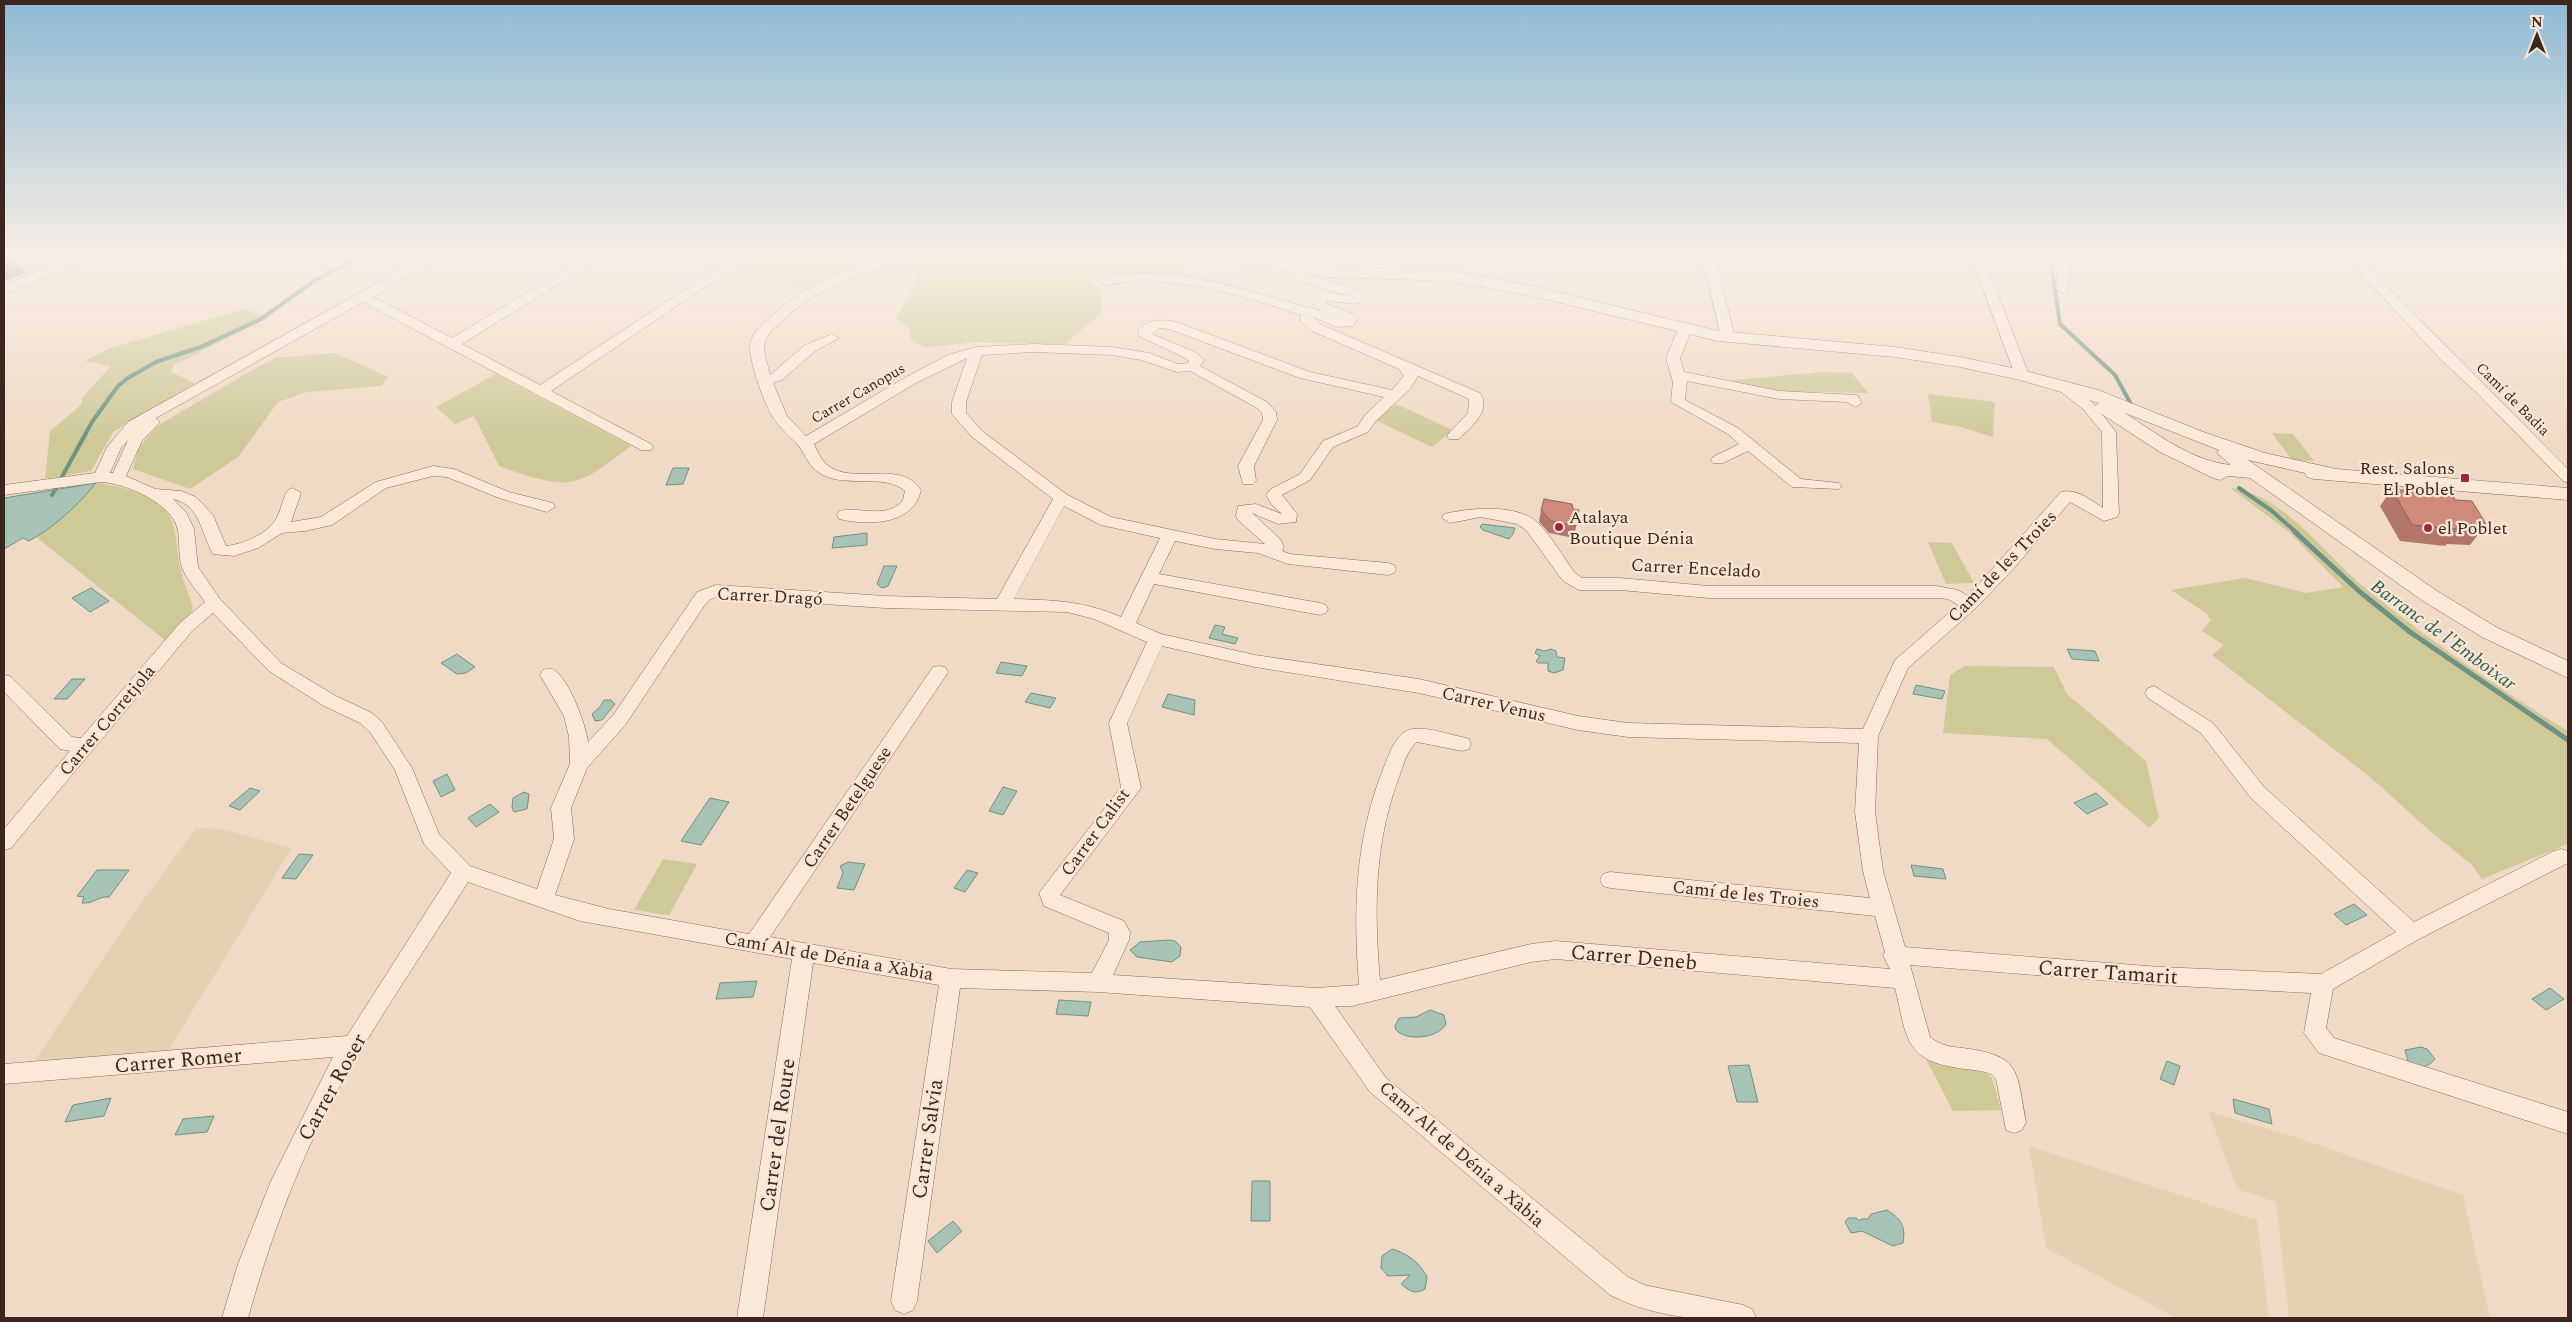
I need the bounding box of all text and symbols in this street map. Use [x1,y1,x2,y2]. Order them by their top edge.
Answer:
north arrow [2512,10,2562,60]
text: N [2531,12,2543,33]
street label: Carrer Canopus [807,357,910,430]
street label: Camí de Badia [2470,357,2555,442]
place label: Rest. Salons El Poblet [2360,455,2455,503]
marker: Rest. Salons El Poblet [2459,472,2471,484]
place label: Atalaya Boutique Dénia [1569,504,1694,552]
street label: Camí de les Troies [1941,504,2063,629]
place label: el Poblet [2438,515,2508,542]
marker: Atalaya Boutique Dénia [1553,521,1565,533]
marker: el Poblet [2422,522,2434,534]
street label: Carrer Encelado [1630,552,1762,585]
water label: Barranc de l'Emboixar [2364,572,2522,698]
street label: Carrer Dragó [716,580,824,613]
street label: Carrer Corretjola [53,659,162,782]
street label: Carrer Venus [1439,679,1549,730]
street label: Carrer Betelguese [796,741,899,874]
street label: Carrer Calist [1054,783,1137,882]
street label: Camí de les Troies [1671,873,1821,916]
street label: Camí Alt de Dénia a Xàbia [722,925,936,988]
street label: Carrer Deneb [1569,937,1698,979]
street label: Carrer Tamarit [2037,952,2179,994]
street label: Carrer Roser [290,1028,376,1147]
street label: Carrer Romer [113,1039,243,1083]
street label: Carrer del Roure [751,1056,805,1214]
street label: Camí Alt de Dénia a Xàbia [1373,1075,1551,1234]
street label: Carrer Salvia [904,1076,952,1201]

